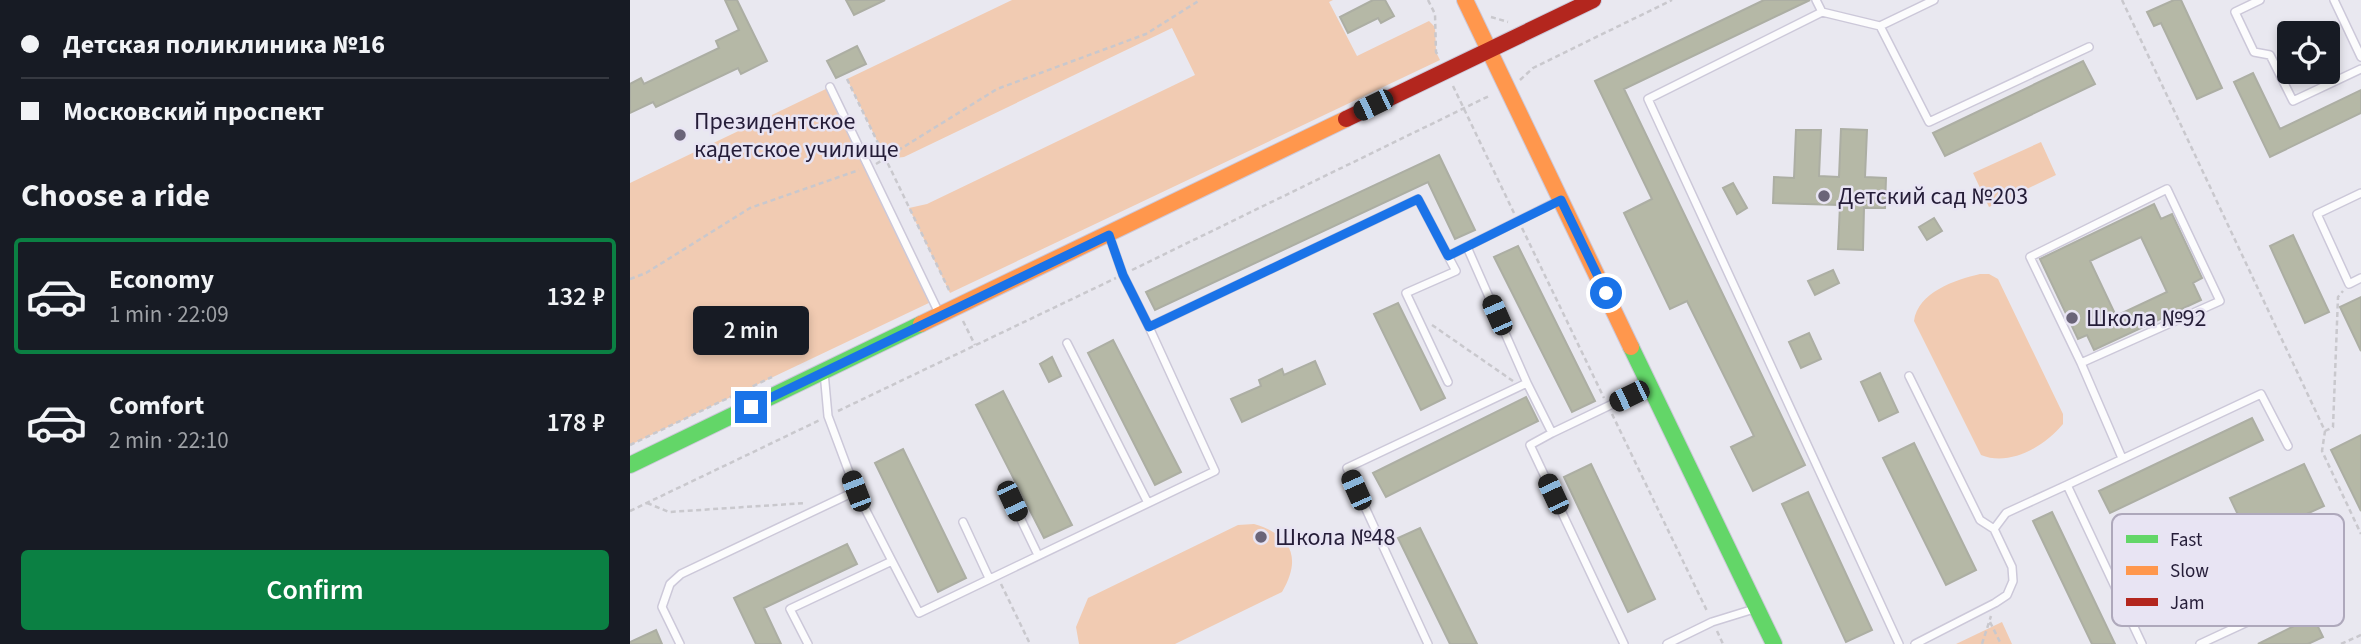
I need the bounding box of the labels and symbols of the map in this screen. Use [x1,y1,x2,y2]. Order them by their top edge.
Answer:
car [1350,86,1397,124]
place label: Президентское кадетское училище [694,104,899,167]
marker: Президентское кадетское училище [672,127,688,143]
place label: Детский сад №203 [1838,179,2028,214]
marker: Детский сад №203 [1816,188,1832,204]
route start [1590,277,1622,309]
car [1479,292,1516,338]
place label: Школа №92 [2086,301,2206,336]
callout: 2 min [693,306,809,354]
marker: Школа №92 [2064,310,2080,326]
car [1606,377,1653,415]
route end [735,391,767,423]
car [1338,467,1375,513]
car [839,468,874,514]
car [1535,471,1572,517]
car [994,478,1031,524]
legend [2112,514,2344,626]
place label: Школа №48 [1275,520,1395,555]
text: Fast [2170,527,2203,554]
marker: Школа №48 [1253,529,1269,545]
text: Slow [2170,558,2209,585]
text: Jam [2170,590,2204,617]

